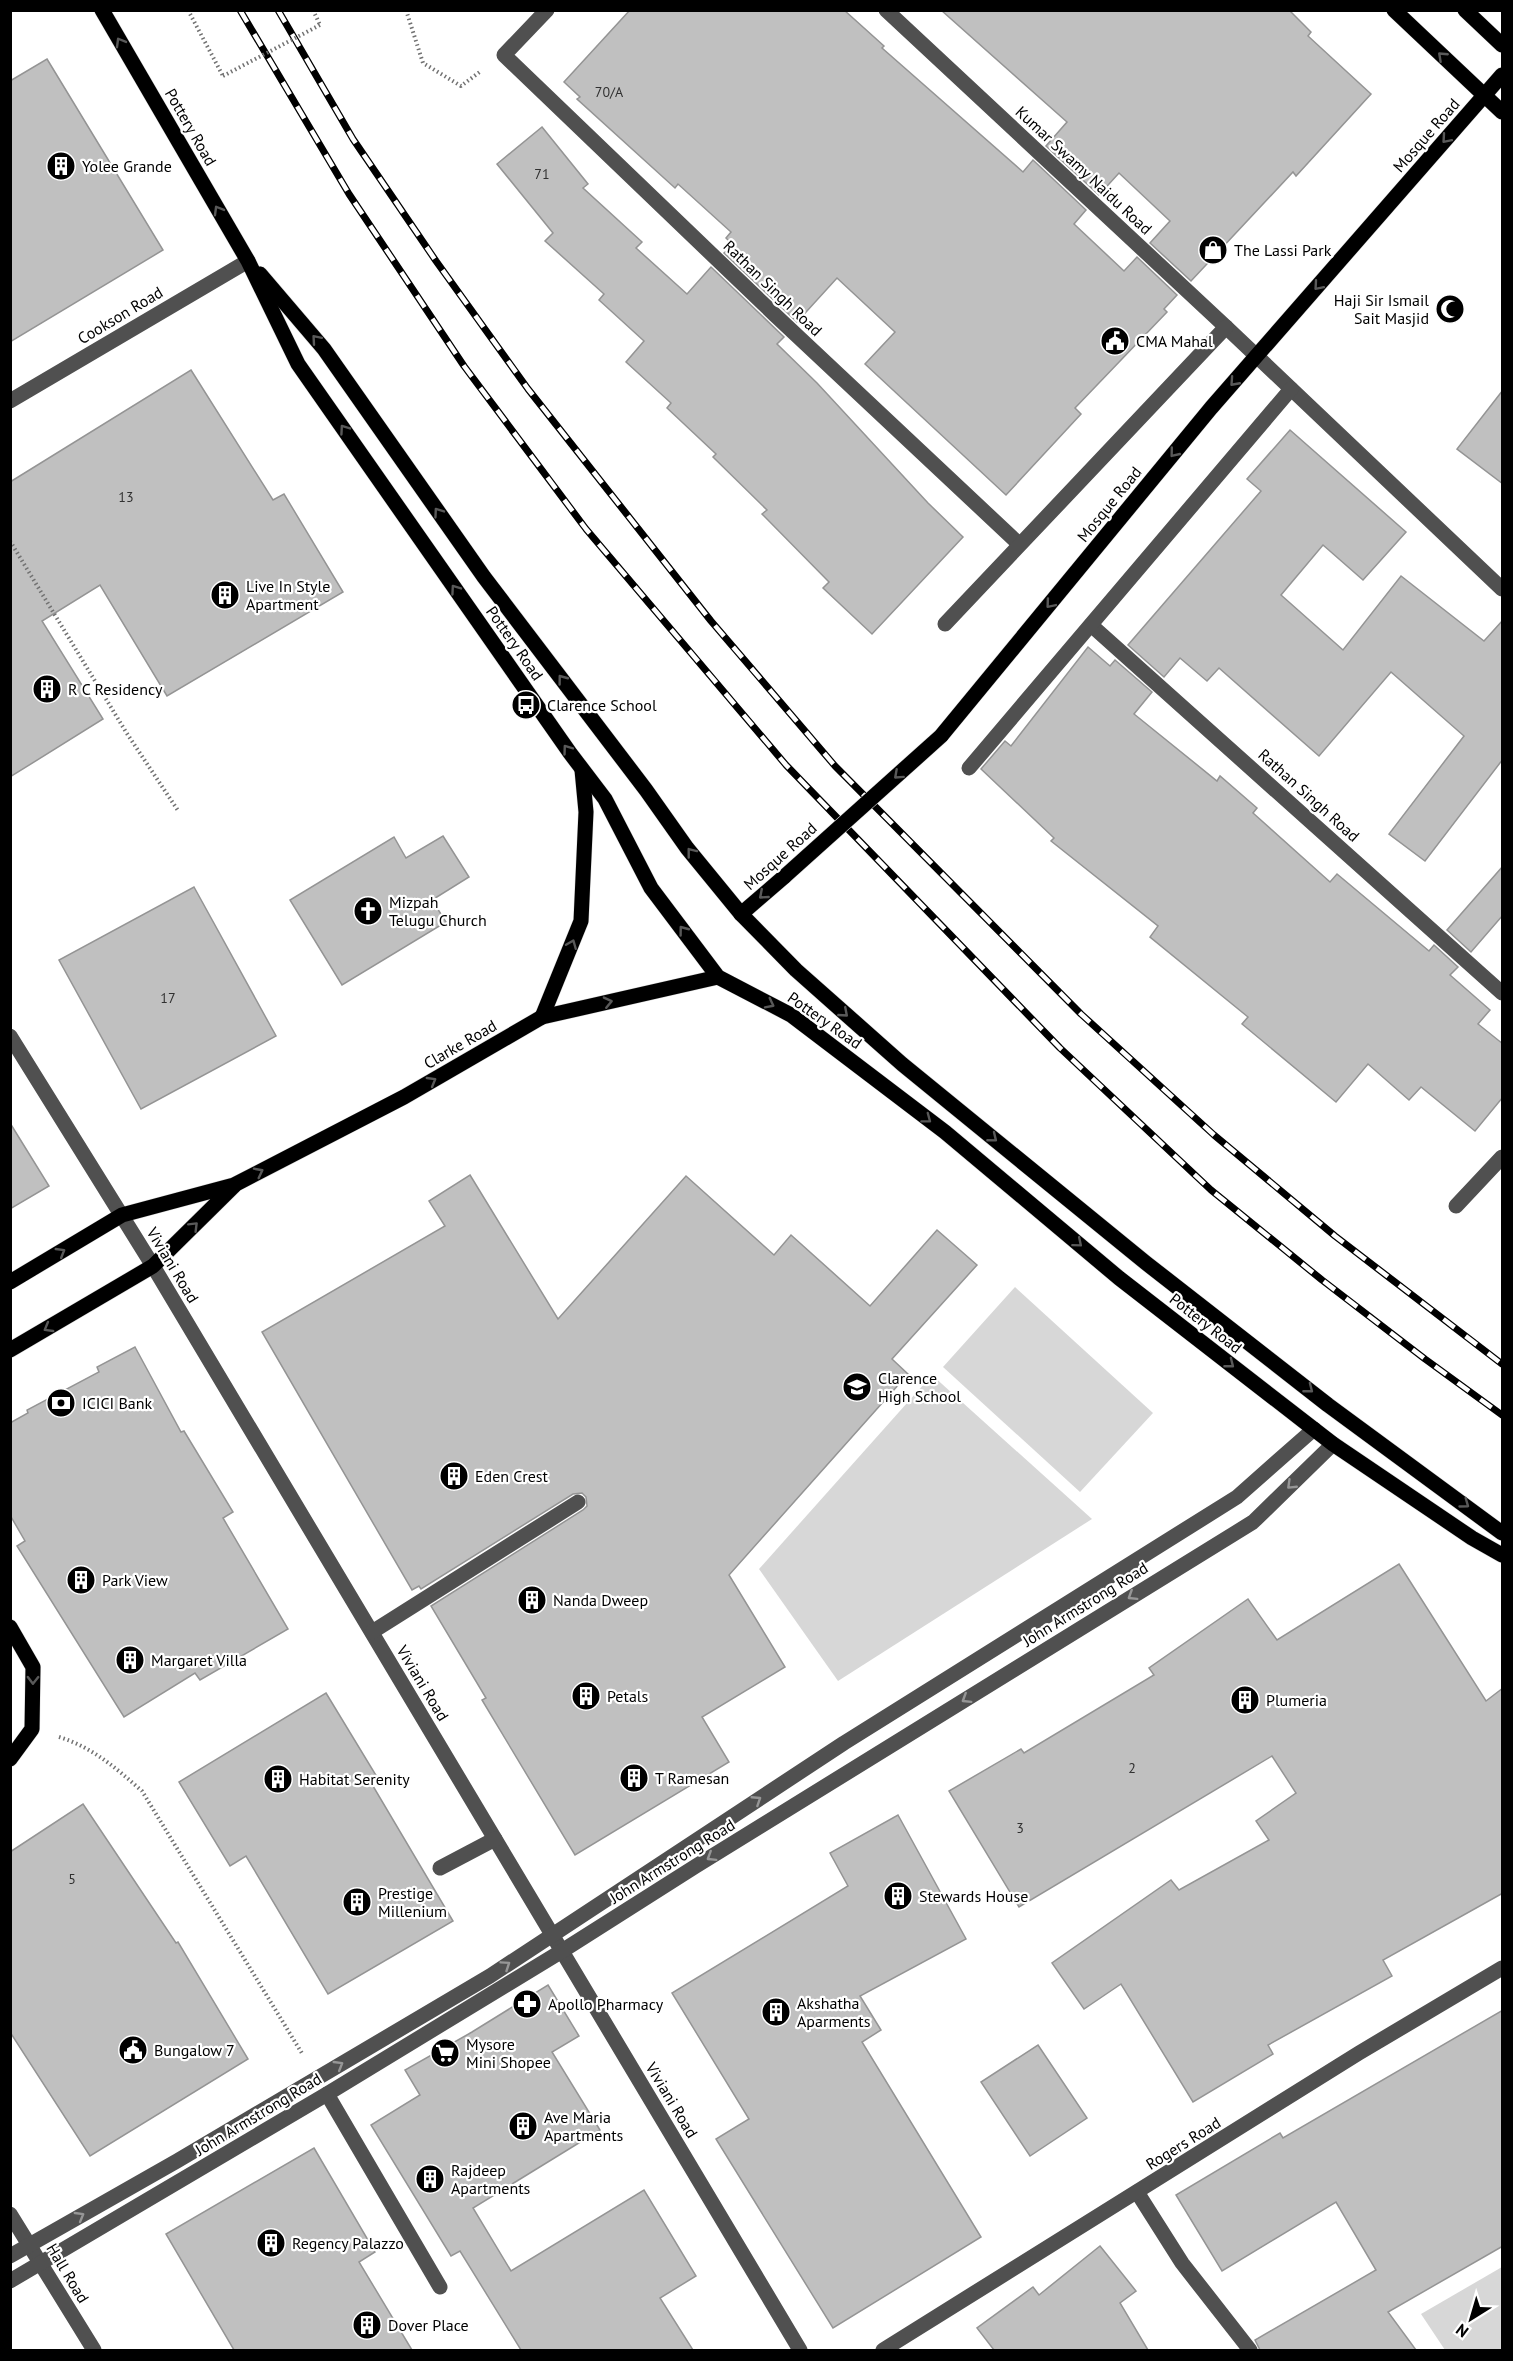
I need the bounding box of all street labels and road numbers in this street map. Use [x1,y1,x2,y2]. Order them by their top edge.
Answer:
street label: Pottery Road [161,85,221,169]
street label: Mosque Road [1388,94,1464,176]
street label: Kumar Swamy Naidu Road [1012,102,1156,238]
street label: Rathan Singh Road [719,236,827,340]
street label: Cookson Road [74,282,166,348]
street label: Mosque Road [1072,462,1146,546]
street label: Pottery Road [482,602,548,684]
street label: Rathan Singh Road [1254,744,1364,846]
street label: Mosque Road [739,818,821,894]
street label: Pottery Road [784,987,866,1053]
street label: Clarke Road [420,1015,500,1073]
street label: Viviani Road [142,1223,203,1306]
street label: Pottery Road [1166,1289,1246,1357]
street label: John Armstrong Road [1018,1557,1151,1651]
street label: Viviani Road [392,1641,453,1724]
street label: John Armstrong Road [605,1814,738,1908]
street label: Viviani Road [641,2058,702,2141]
street label: John Armstrong Road [190,2068,325,2160]
street label: Rogers Road [1142,2112,1224,2174]
street label: Hall Road [42,2239,94,2307]

